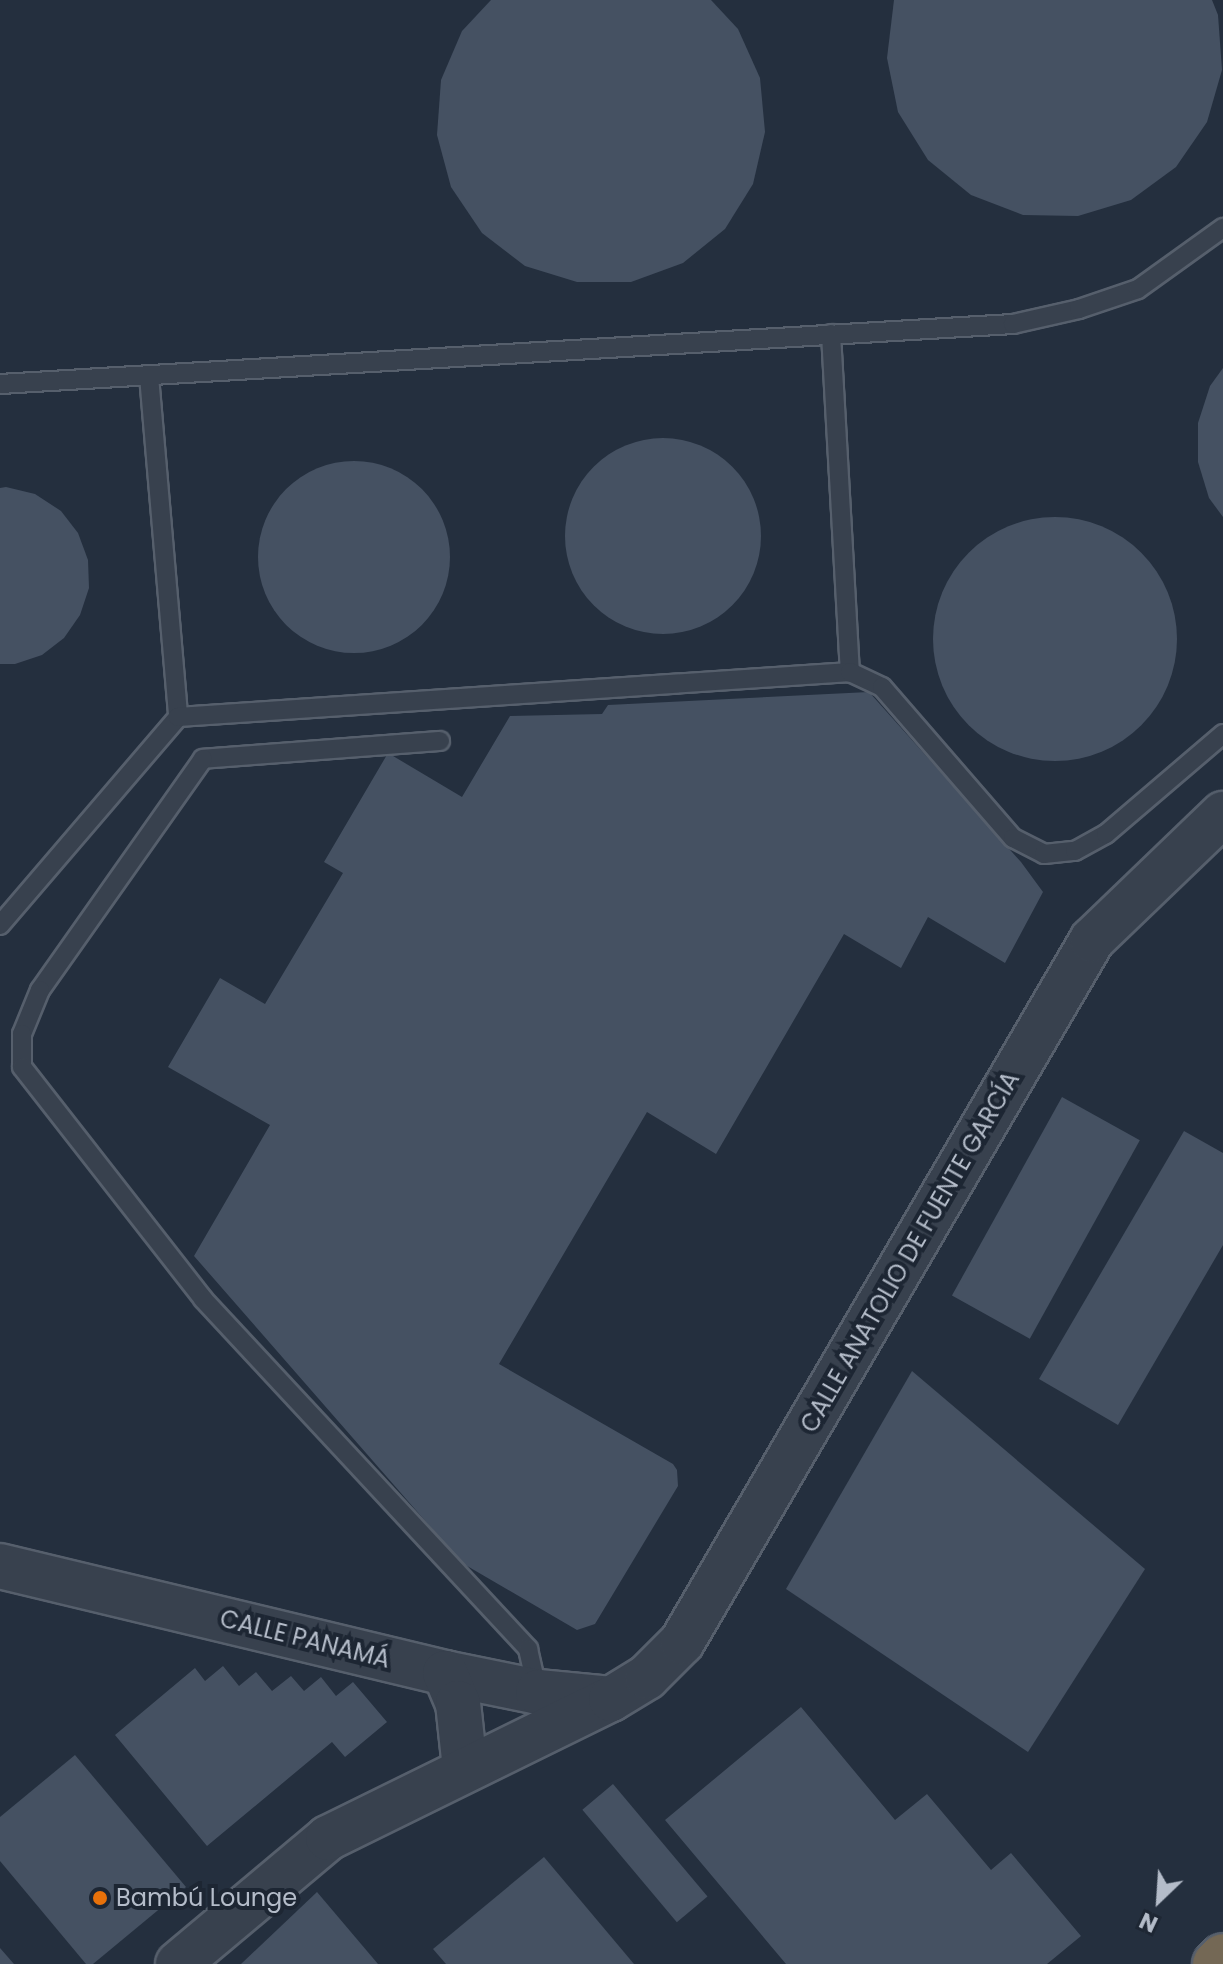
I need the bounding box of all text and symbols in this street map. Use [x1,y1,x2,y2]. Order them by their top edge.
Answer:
street label: CALLE ANATOLIO DE FUENTE GARCÍA [795,1067,1025,1437]
street label: CALLE PANAMÁ [217,1604,393,1674]
north arrow [1119,1860,1199,1940]
place label: Bambú Lounge [116,1884,297,1912]
marker: Bambú Lounge [91,1889,109,1907]
text: N [1135,1905,1163,1940]

